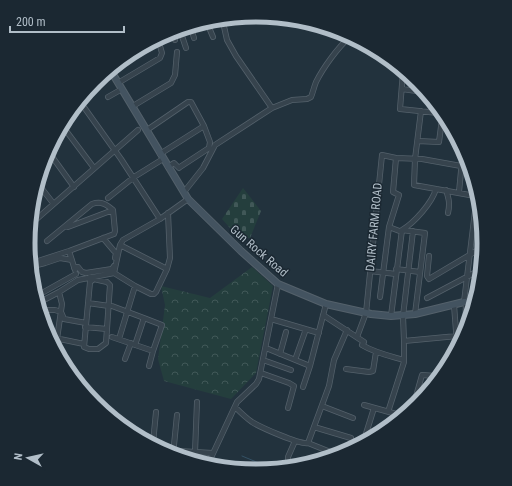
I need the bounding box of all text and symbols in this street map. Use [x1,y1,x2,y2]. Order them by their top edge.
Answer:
scale bar [10,8,124,34]
text: 200 m [16,15,46,29]
street label: DAIRY FARM ROAD [363,182,385,272]
street label: Gun Rock Road [227,222,291,280]
north arrow [8,438,48,478]
text: N [12,452,26,461]

